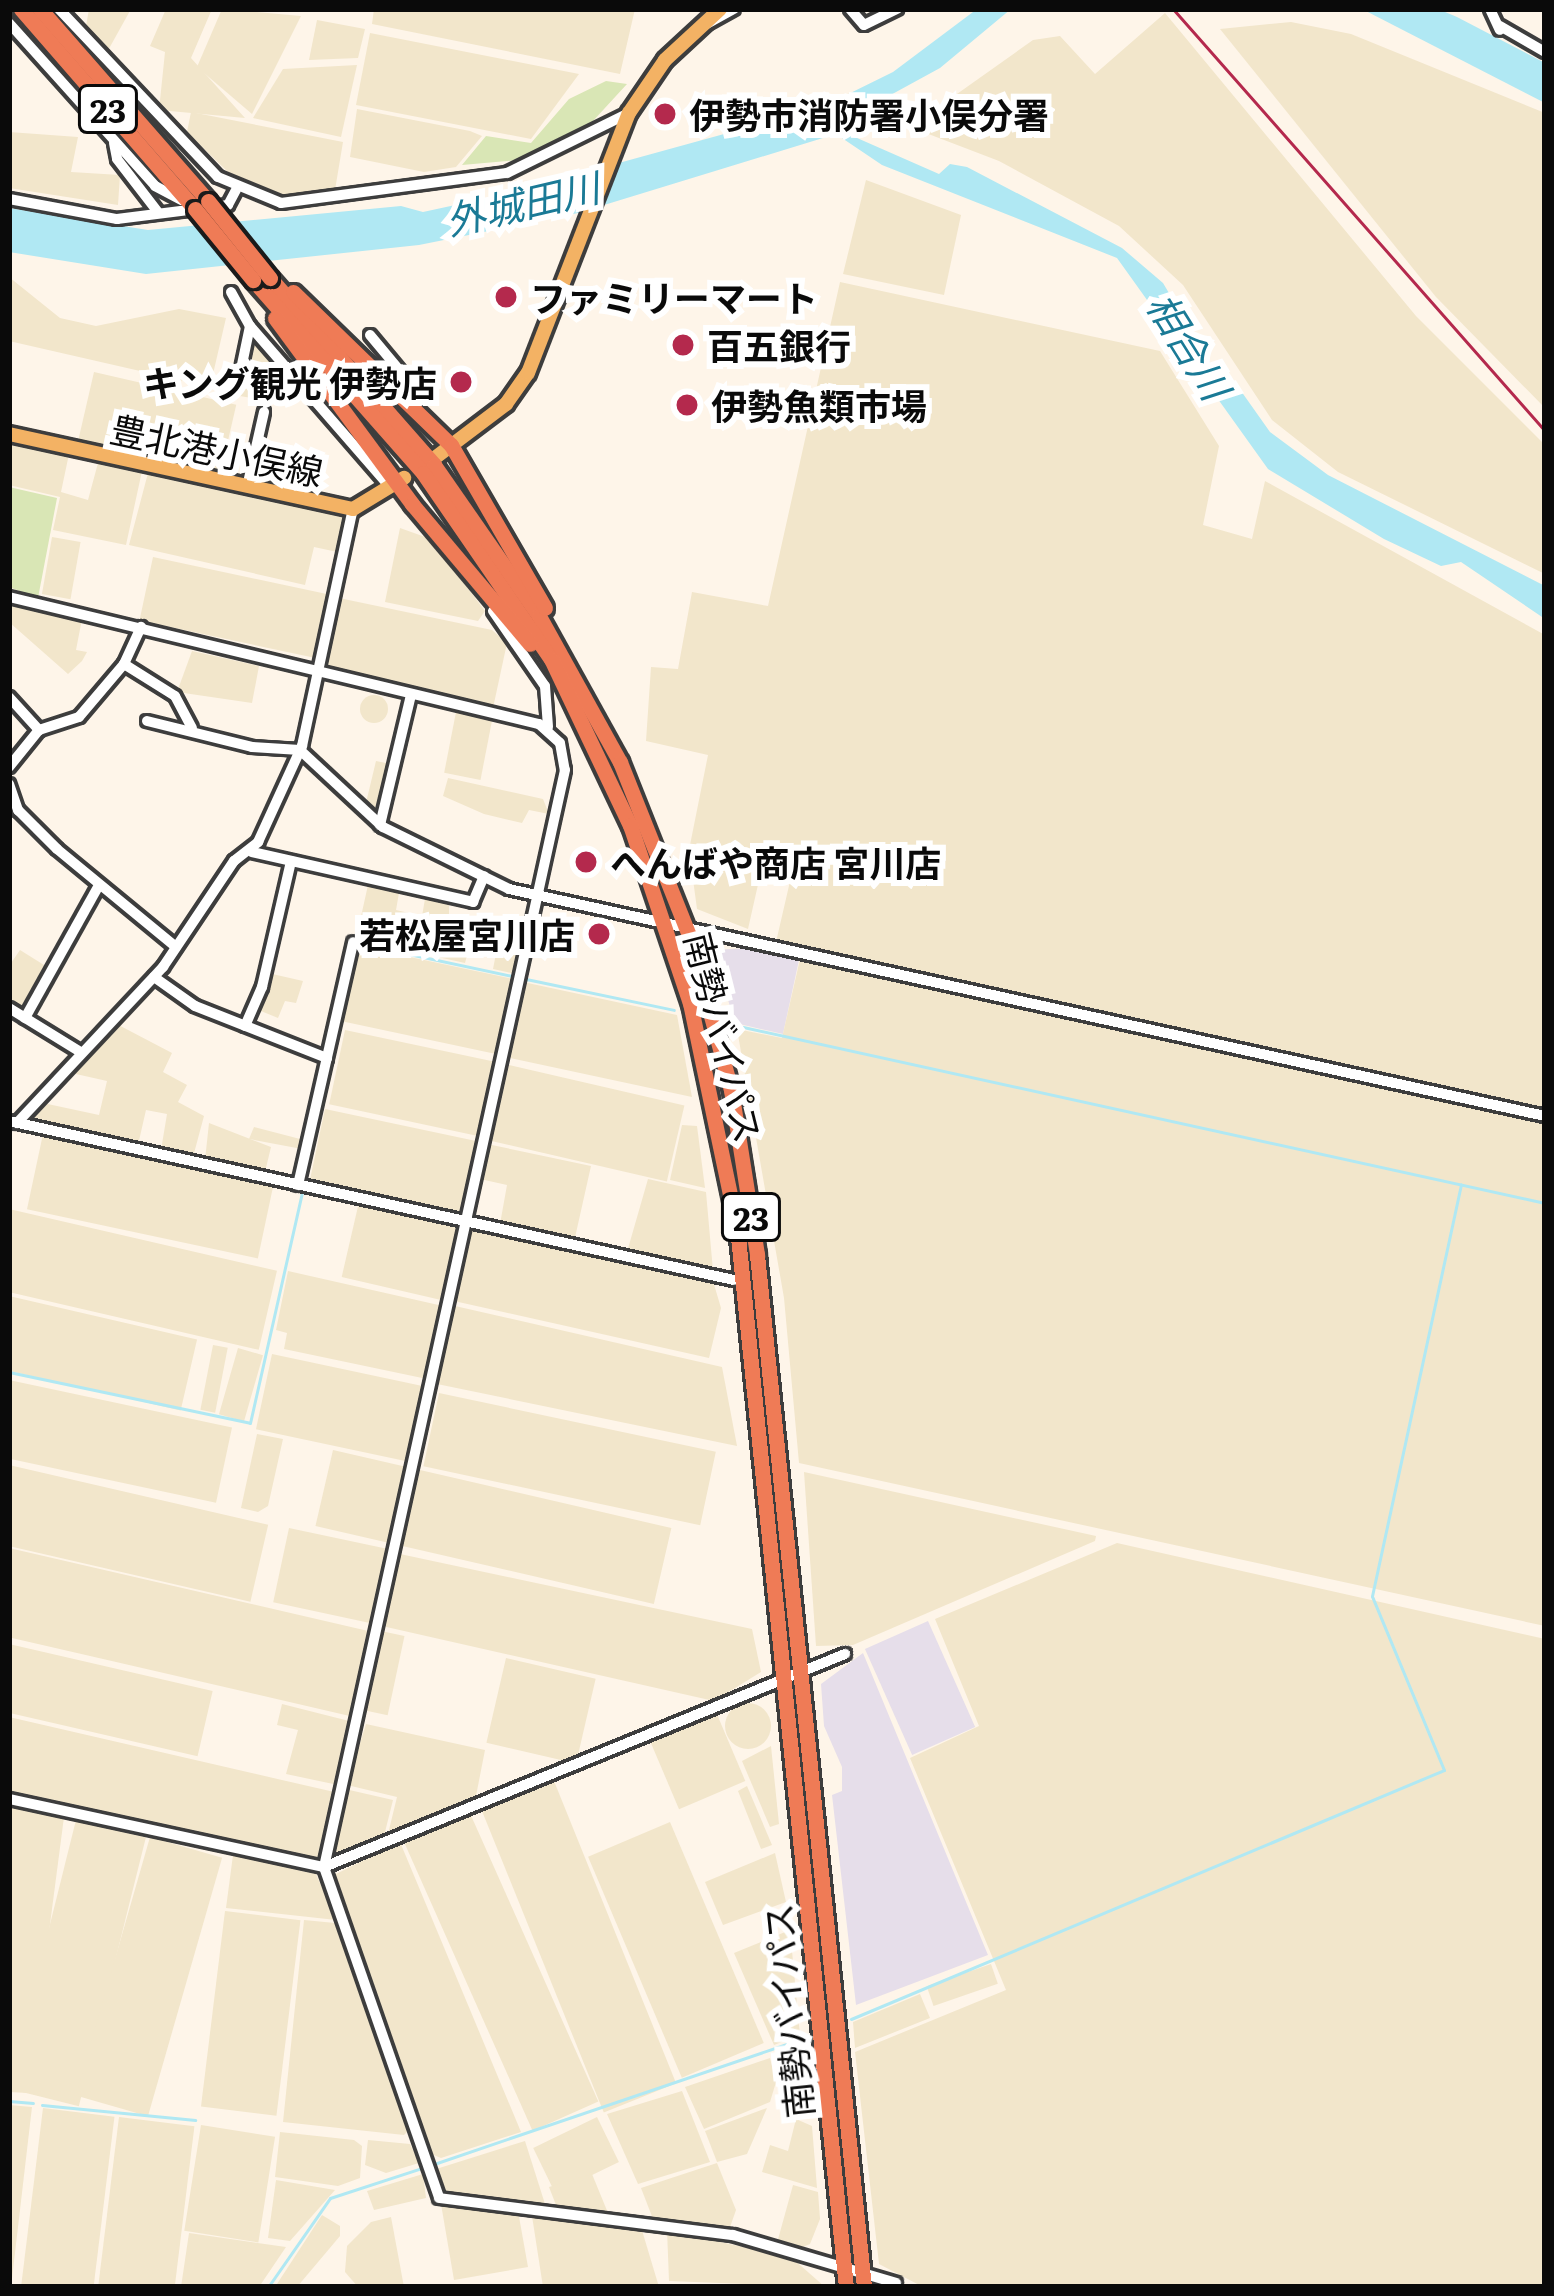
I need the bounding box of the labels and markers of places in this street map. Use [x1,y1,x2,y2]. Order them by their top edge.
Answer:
place label: 伊勢市消防署小俣分署 [689,92,1049,136]
marker: 伊勢市消防署小俣分署 [652,101,678,127]
place label: ファミリーマート [530,275,818,319]
marker: ファミリーマート [493,284,519,310]
place label: 百五銀行 [707,323,851,367]
marker: 百五銀行 [670,332,696,358]
place label: キング観光 伊勢店 [142,360,437,404]
marker: キング観光 伊勢店 [448,369,474,395]
place label: 伊勢魚類市場 [711,383,927,427]
marker: 伊勢魚類市場 [674,392,700,418]
place label: へんばや商店 宮川店 [610,840,941,884]
marker: へんばや商店 宮川店 [573,849,599,875]
place label: 若松屋宮川店 [359,912,575,956]
marker: 若松屋宮川店 [586,921,612,947]

